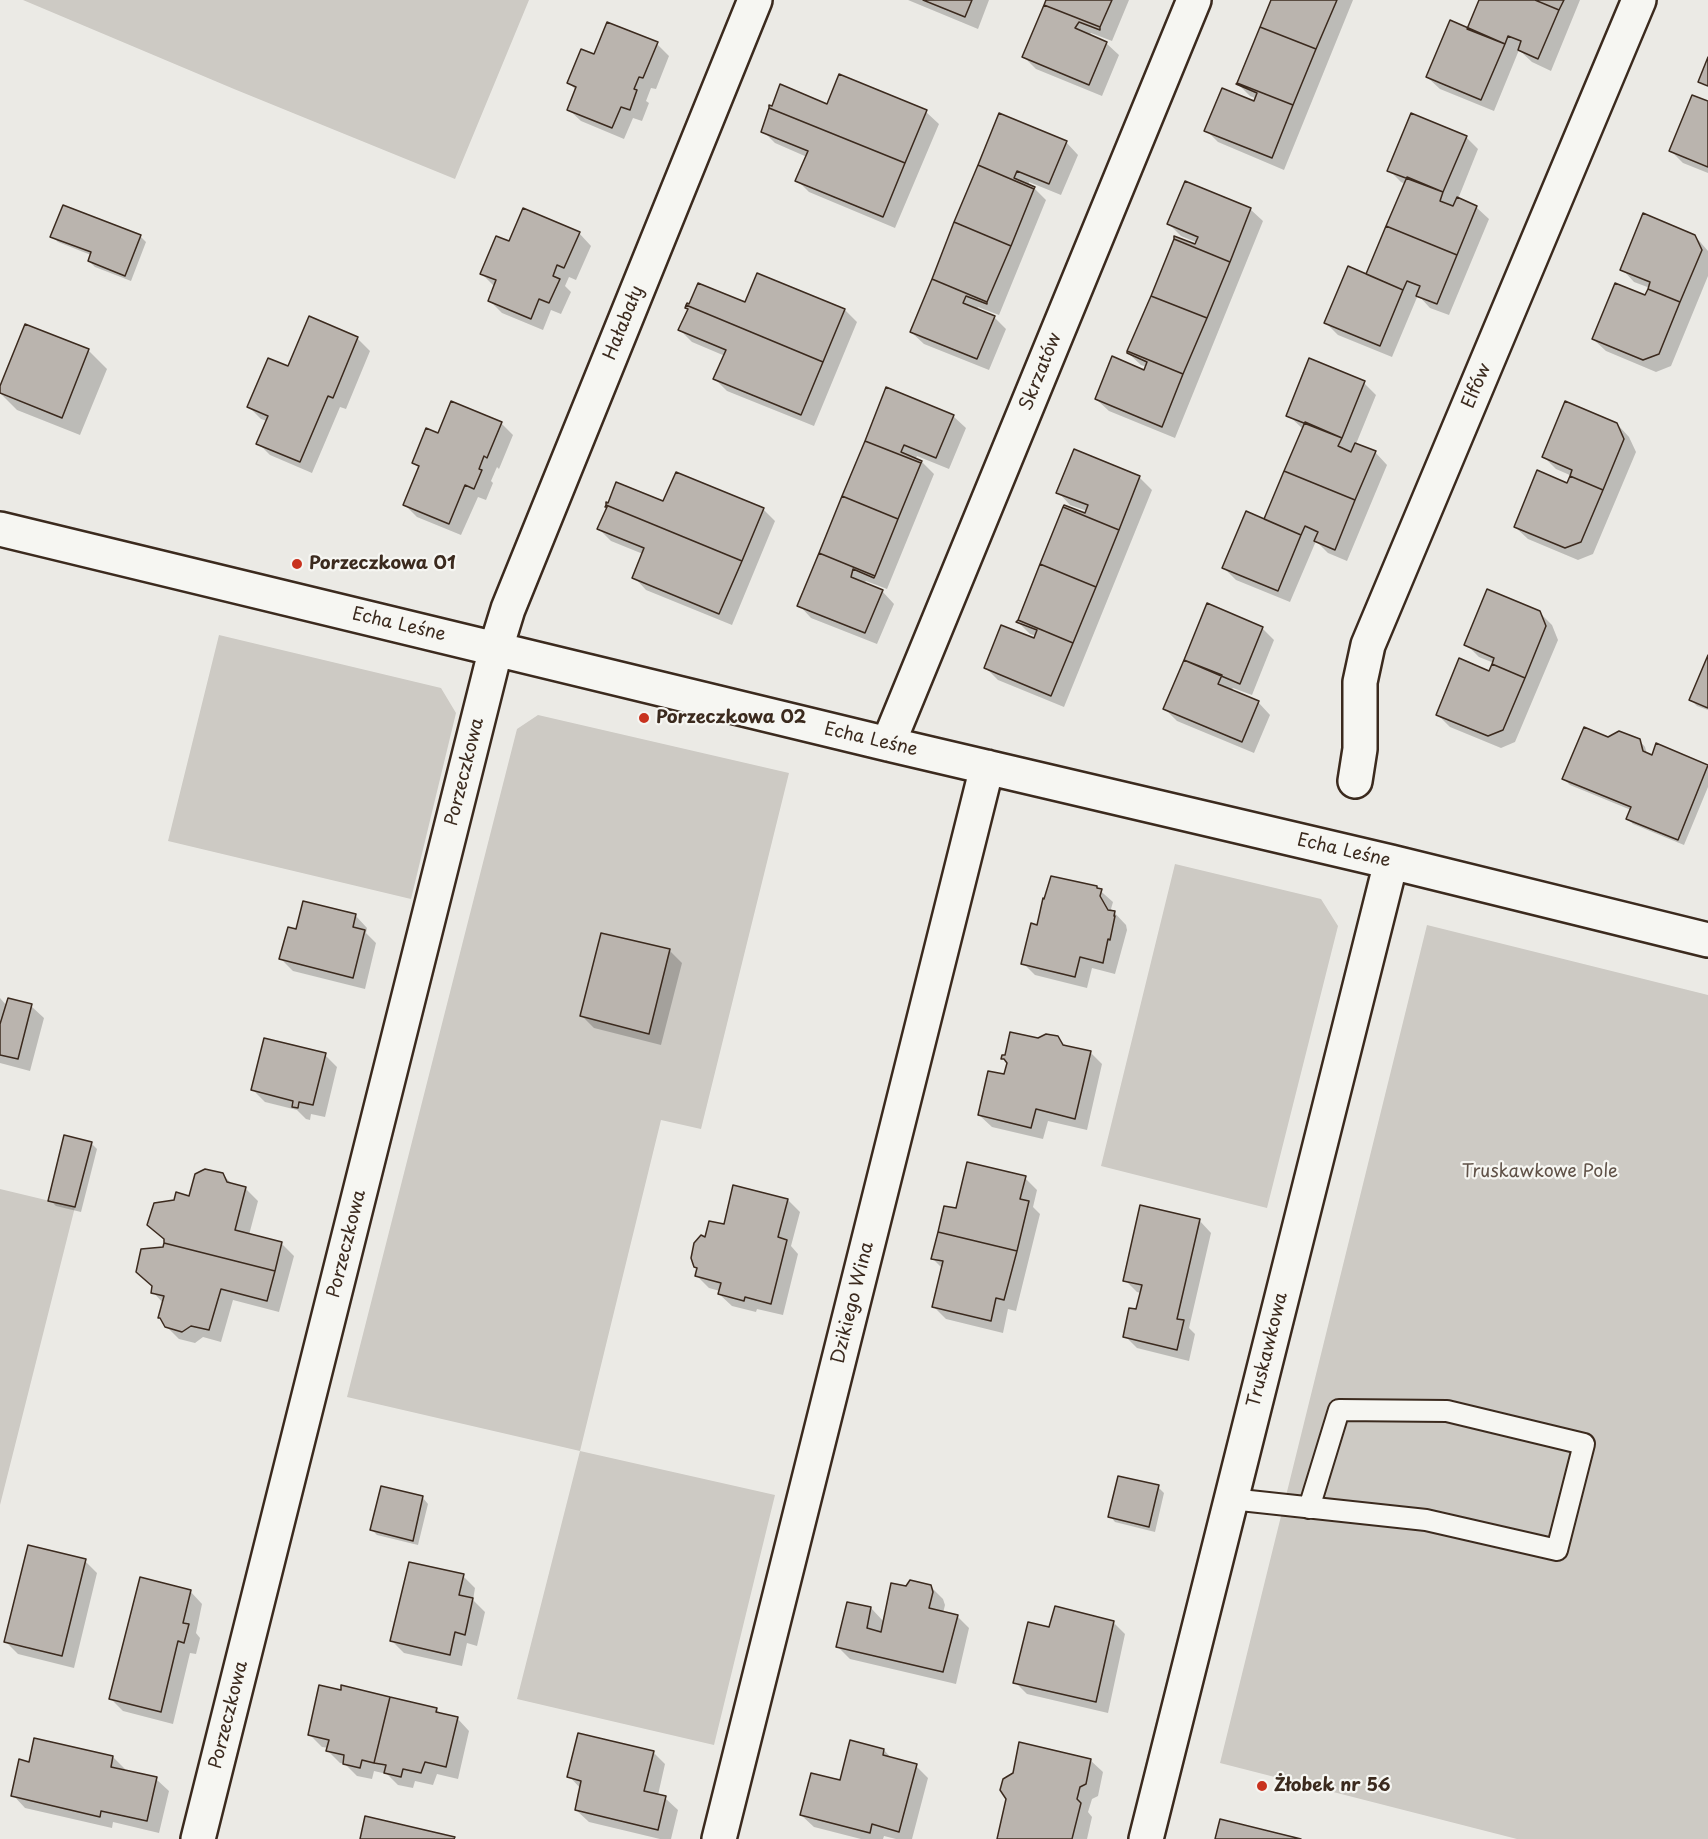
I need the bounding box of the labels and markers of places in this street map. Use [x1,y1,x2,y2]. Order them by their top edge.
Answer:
place label: Porzeczkowa 01 [309,553,456,575]
marker: Porzeczkowa 01 [290,557,304,571]
place label: Porzeczkowa 02 [656,707,806,729]
marker: Porzeczkowa 02 [637,711,651,725]
place label: Żłobek nr 56 [1274,1775,1391,1797]
marker: Żłobek nr 56 [1255,1779,1269,1793]

